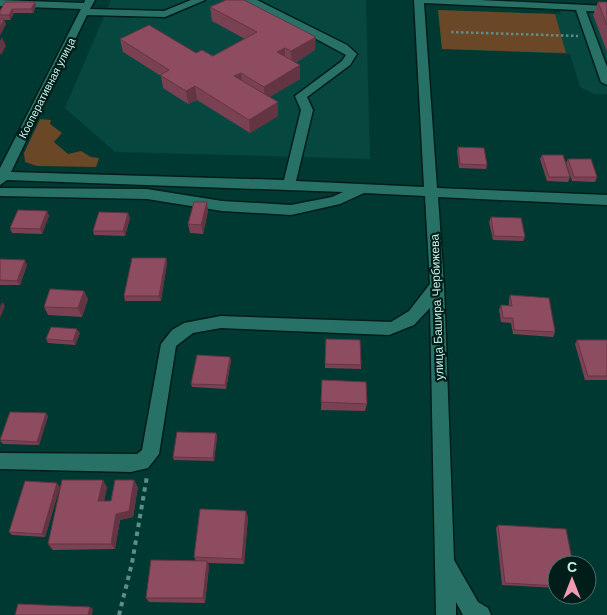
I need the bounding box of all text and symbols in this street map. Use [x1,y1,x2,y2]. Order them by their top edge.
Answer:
street label: Кооперативная улица [16,35,79,141]
street label: улица Башира Чербижева [426,233,448,380]
north arrow [547,555,597,605]
text: С [567,558,577,576]

